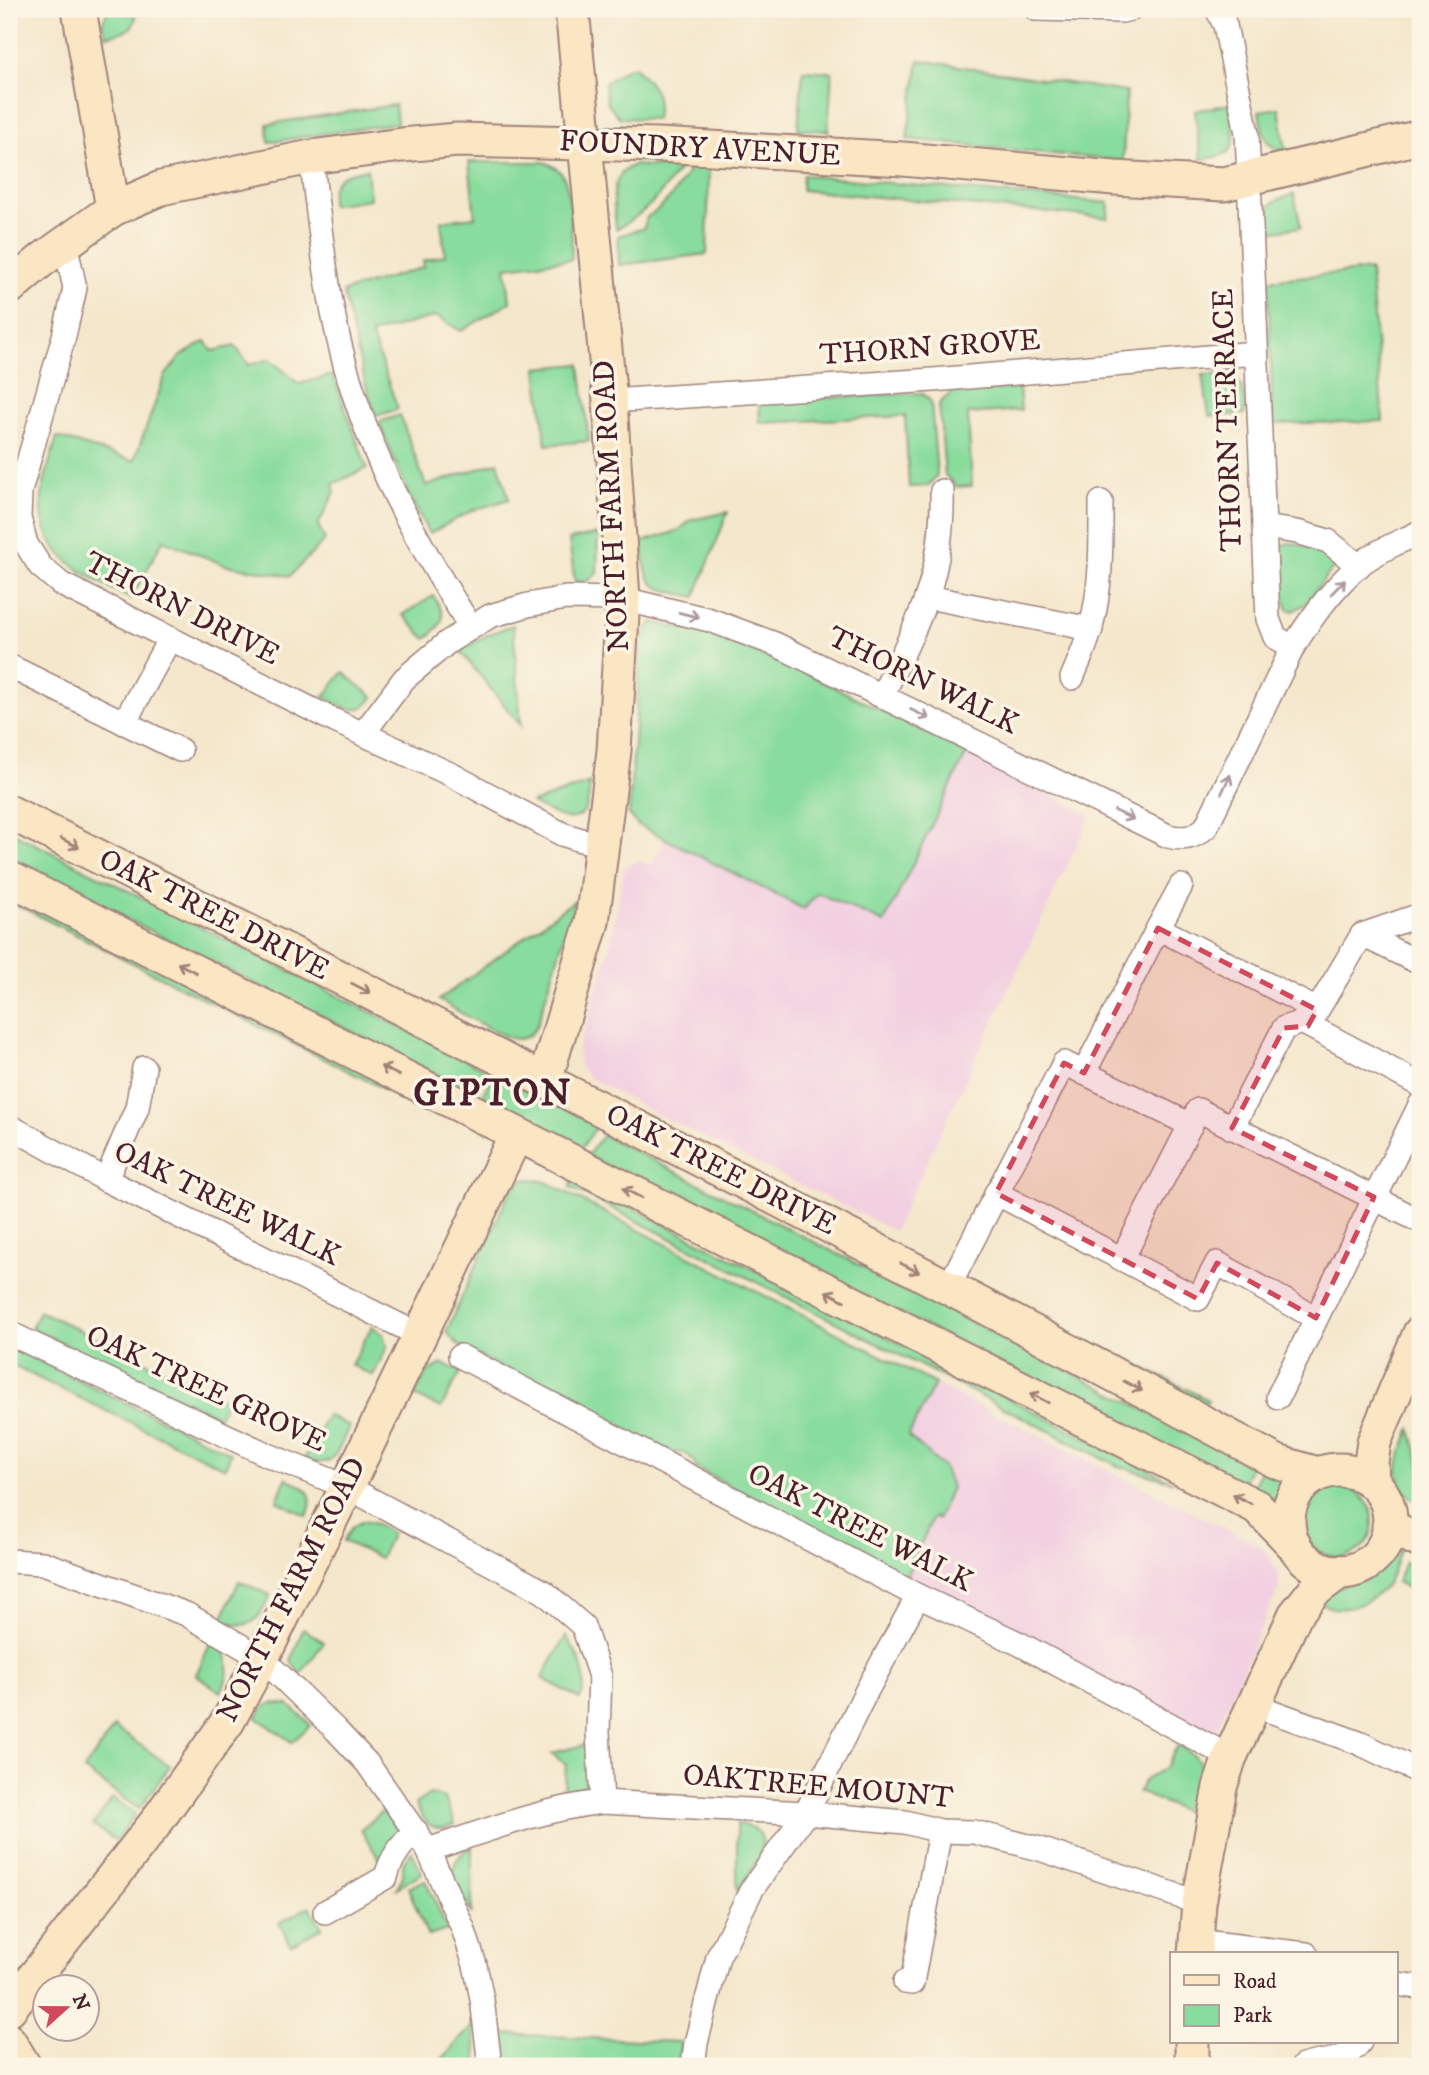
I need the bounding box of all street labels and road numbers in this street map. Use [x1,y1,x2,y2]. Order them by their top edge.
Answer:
street label: FOUNDRY AVENUE [558,123,842,175]
street label: THORN TERRACE [1205,288,1251,552]
street label: THORN GROVE [818,322,1042,374]
street label: NORTH FARM ROAD [586,359,638,653]
street label: THORN DRIVE [78,544,286,674]
street label: THORN WALK [821,619,1025,743]
street label: OAK TREE DRIVE [93,841,335,989]
street label: OAK TREE DRIVE [600,1096,842,1244]
street label: OAK TREE WALK [108,1133,346,1275]
street label: OAK TREE GROVE [80,1317,332,1461]
street label: NORTH FARM ROAD [209,1451,375,1729]
street label: OAK TREE WALK [741,1455,979,1601]
street label: OAKTREE MOUNT [681,1757,955,1817]

